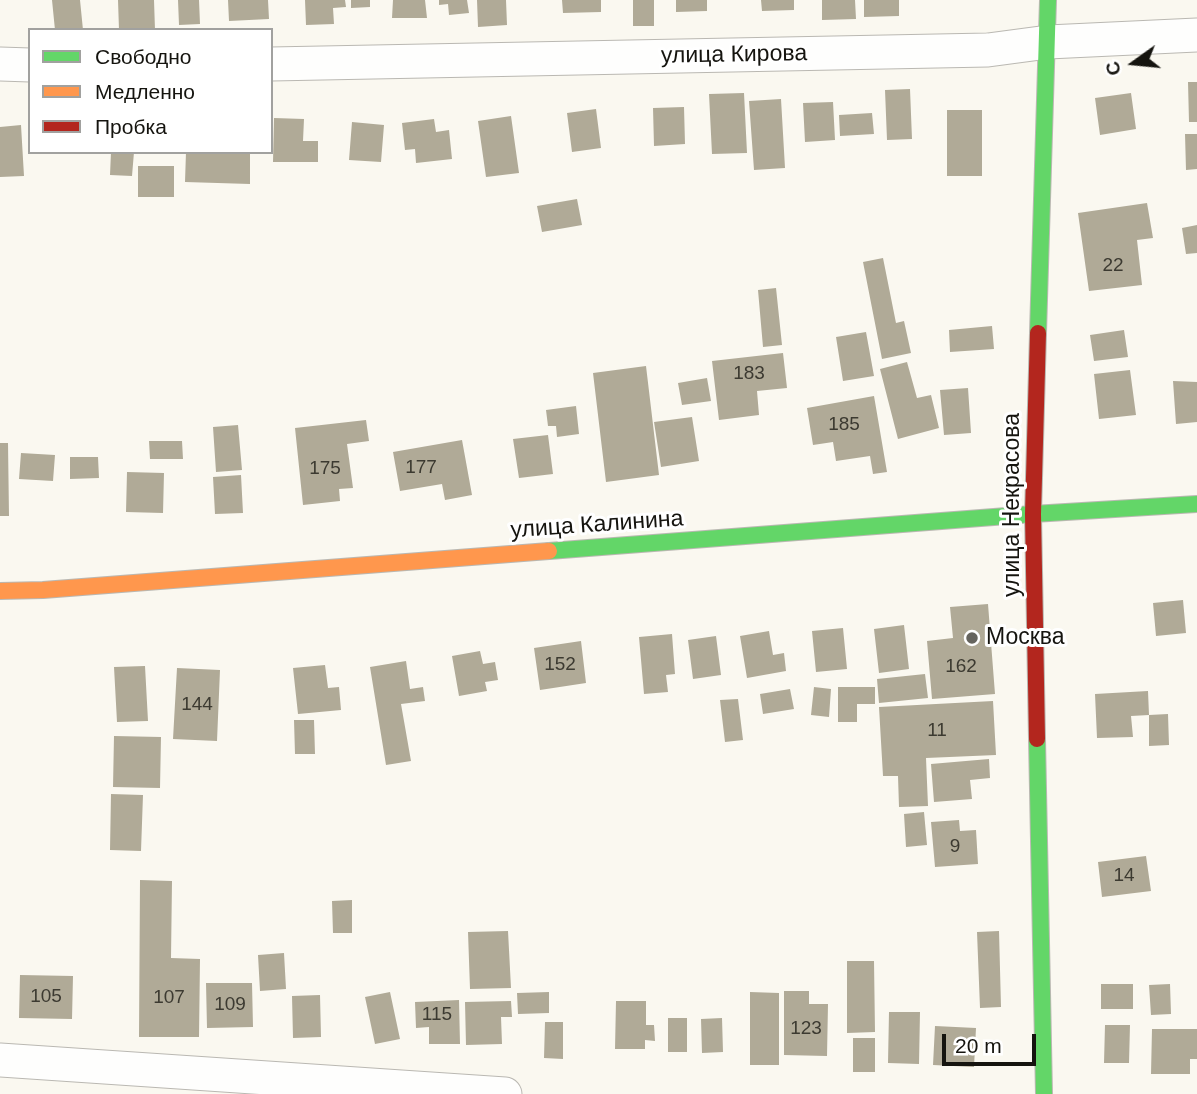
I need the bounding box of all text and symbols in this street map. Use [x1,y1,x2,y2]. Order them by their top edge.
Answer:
legend [28,28,273,154]
north arrow [1099,28,1169,98]
street label: улица Кирова [661,40,807,70]
text: Свободно [95,45,192,68]
text: С [1101,59,1125,78]
text: Медленно [95,80,195,103]
text: Пробка [95,115,167,138]
house number: 22 [1102,255,1124,277]
house number: 183 [733,363,765,385]
street label: улица Некрасова [999,413,1027,597]
house number: 185 [828,414,860,436]
house number: 177 [405,457,437,479]
house number: 175 [309,458,341,480]
street label: улица Калинина [510,505,684,545]
place label: Москва [986,624,1065,652]
marker: Москва [964,630,980,646]
house number: 152 [544,654,576,676]
house number: 162 [945,656,977,678]
house number: 144 [181,694,213,716]
house number: 11 [927,720,947,742]
house number: 9 [950,836,960,858]
house number: 14 [1113,865,1135,887]
house number: 105 [30,986,62,1008]
house number: 107 [153,987,185,1009]
house number: 109 [214,994,246,1016]
house number: 115 [422,1004,452,1026]
house number: 123 [790,1018,822,1040]
scale bar [945,1020,1040,1064]
text: 20 m [955,1034,1002,1057]

